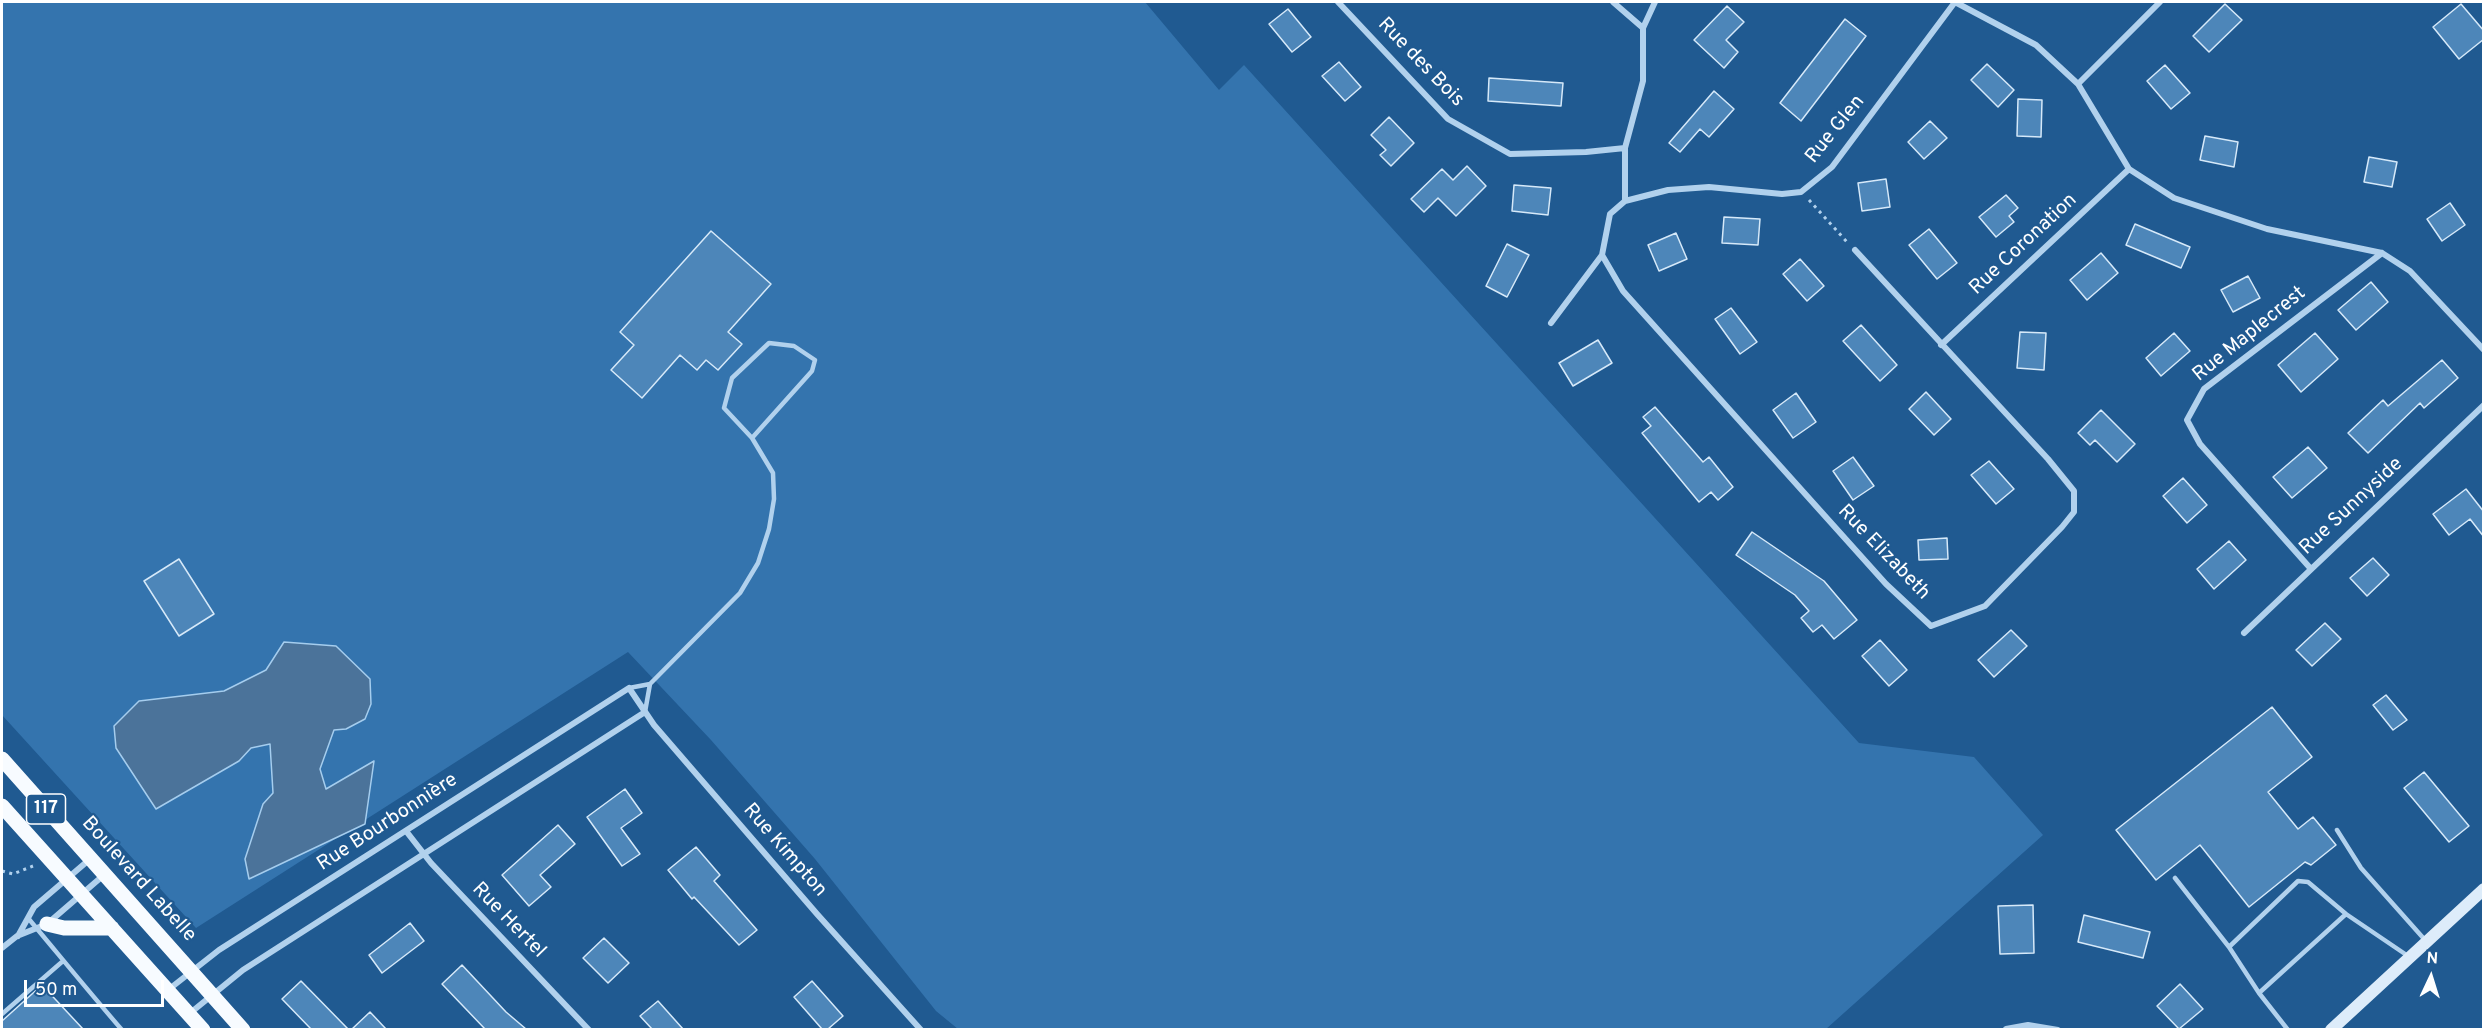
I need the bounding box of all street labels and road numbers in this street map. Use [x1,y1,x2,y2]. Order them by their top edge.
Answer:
street label: Rue des Bois [1372,14,1468,112]
street label: Rue Glen [1801,91,1871,169]
street label: Rue Coronation [1965,189,2083,301]
street label: Rue Maplecrest [2189,282,2311,388]
street label: Rue Sunnyside [2295,453,2409,561]
street label: Rue Elizabeth [1832,500,1934,606]
street label: Rue Bourbonnière [313,769,463,877]
road number: 117 [26,794,66,824]
street label: Rue Kimpton [737,799,831,903]
street label: Boulevard Labelle [75,812,201,948]
street label: Rue Hertel [466,878,550,964]

